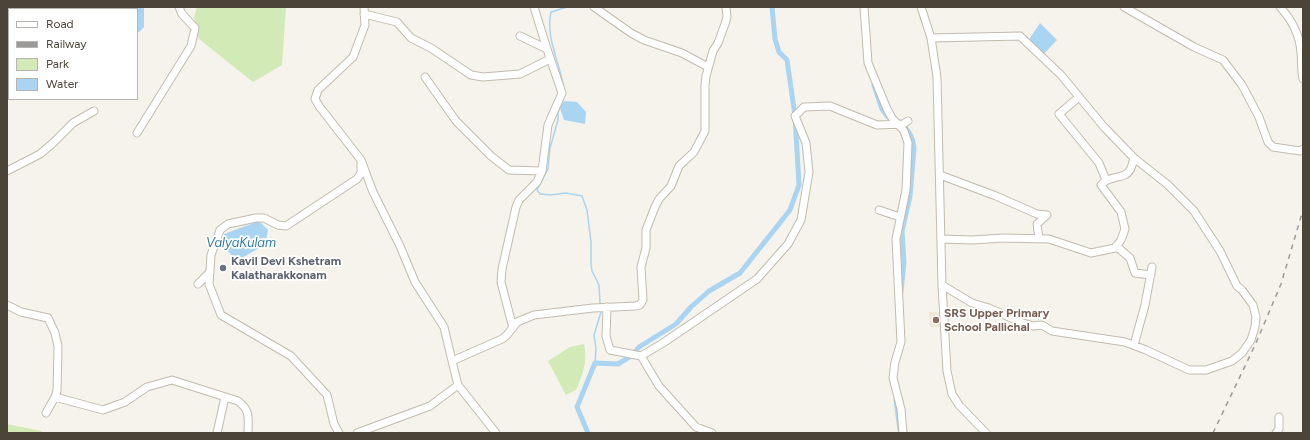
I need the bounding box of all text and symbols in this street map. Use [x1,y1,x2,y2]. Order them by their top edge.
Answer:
legend [8,8,138,100]
text: Road [46,17,74,31]
text: Railway [46,37,87,51]
text: Park [46,57,69,71]
text: Water [46,77,78,91]
water label: ValyaKulam [206,235,276,251]
place label: Kavil Devi Kshetram Kalatharakkonam [231,254,341,282]
marker: Kavil Devi Kshetram Kalatharakkonam [218,263,228,273]
place label: SRS Upper Primary School Pallichal [944,306,1049,334]
marker: SRS Upper Primary School Pallichal [931,315,941,325]

